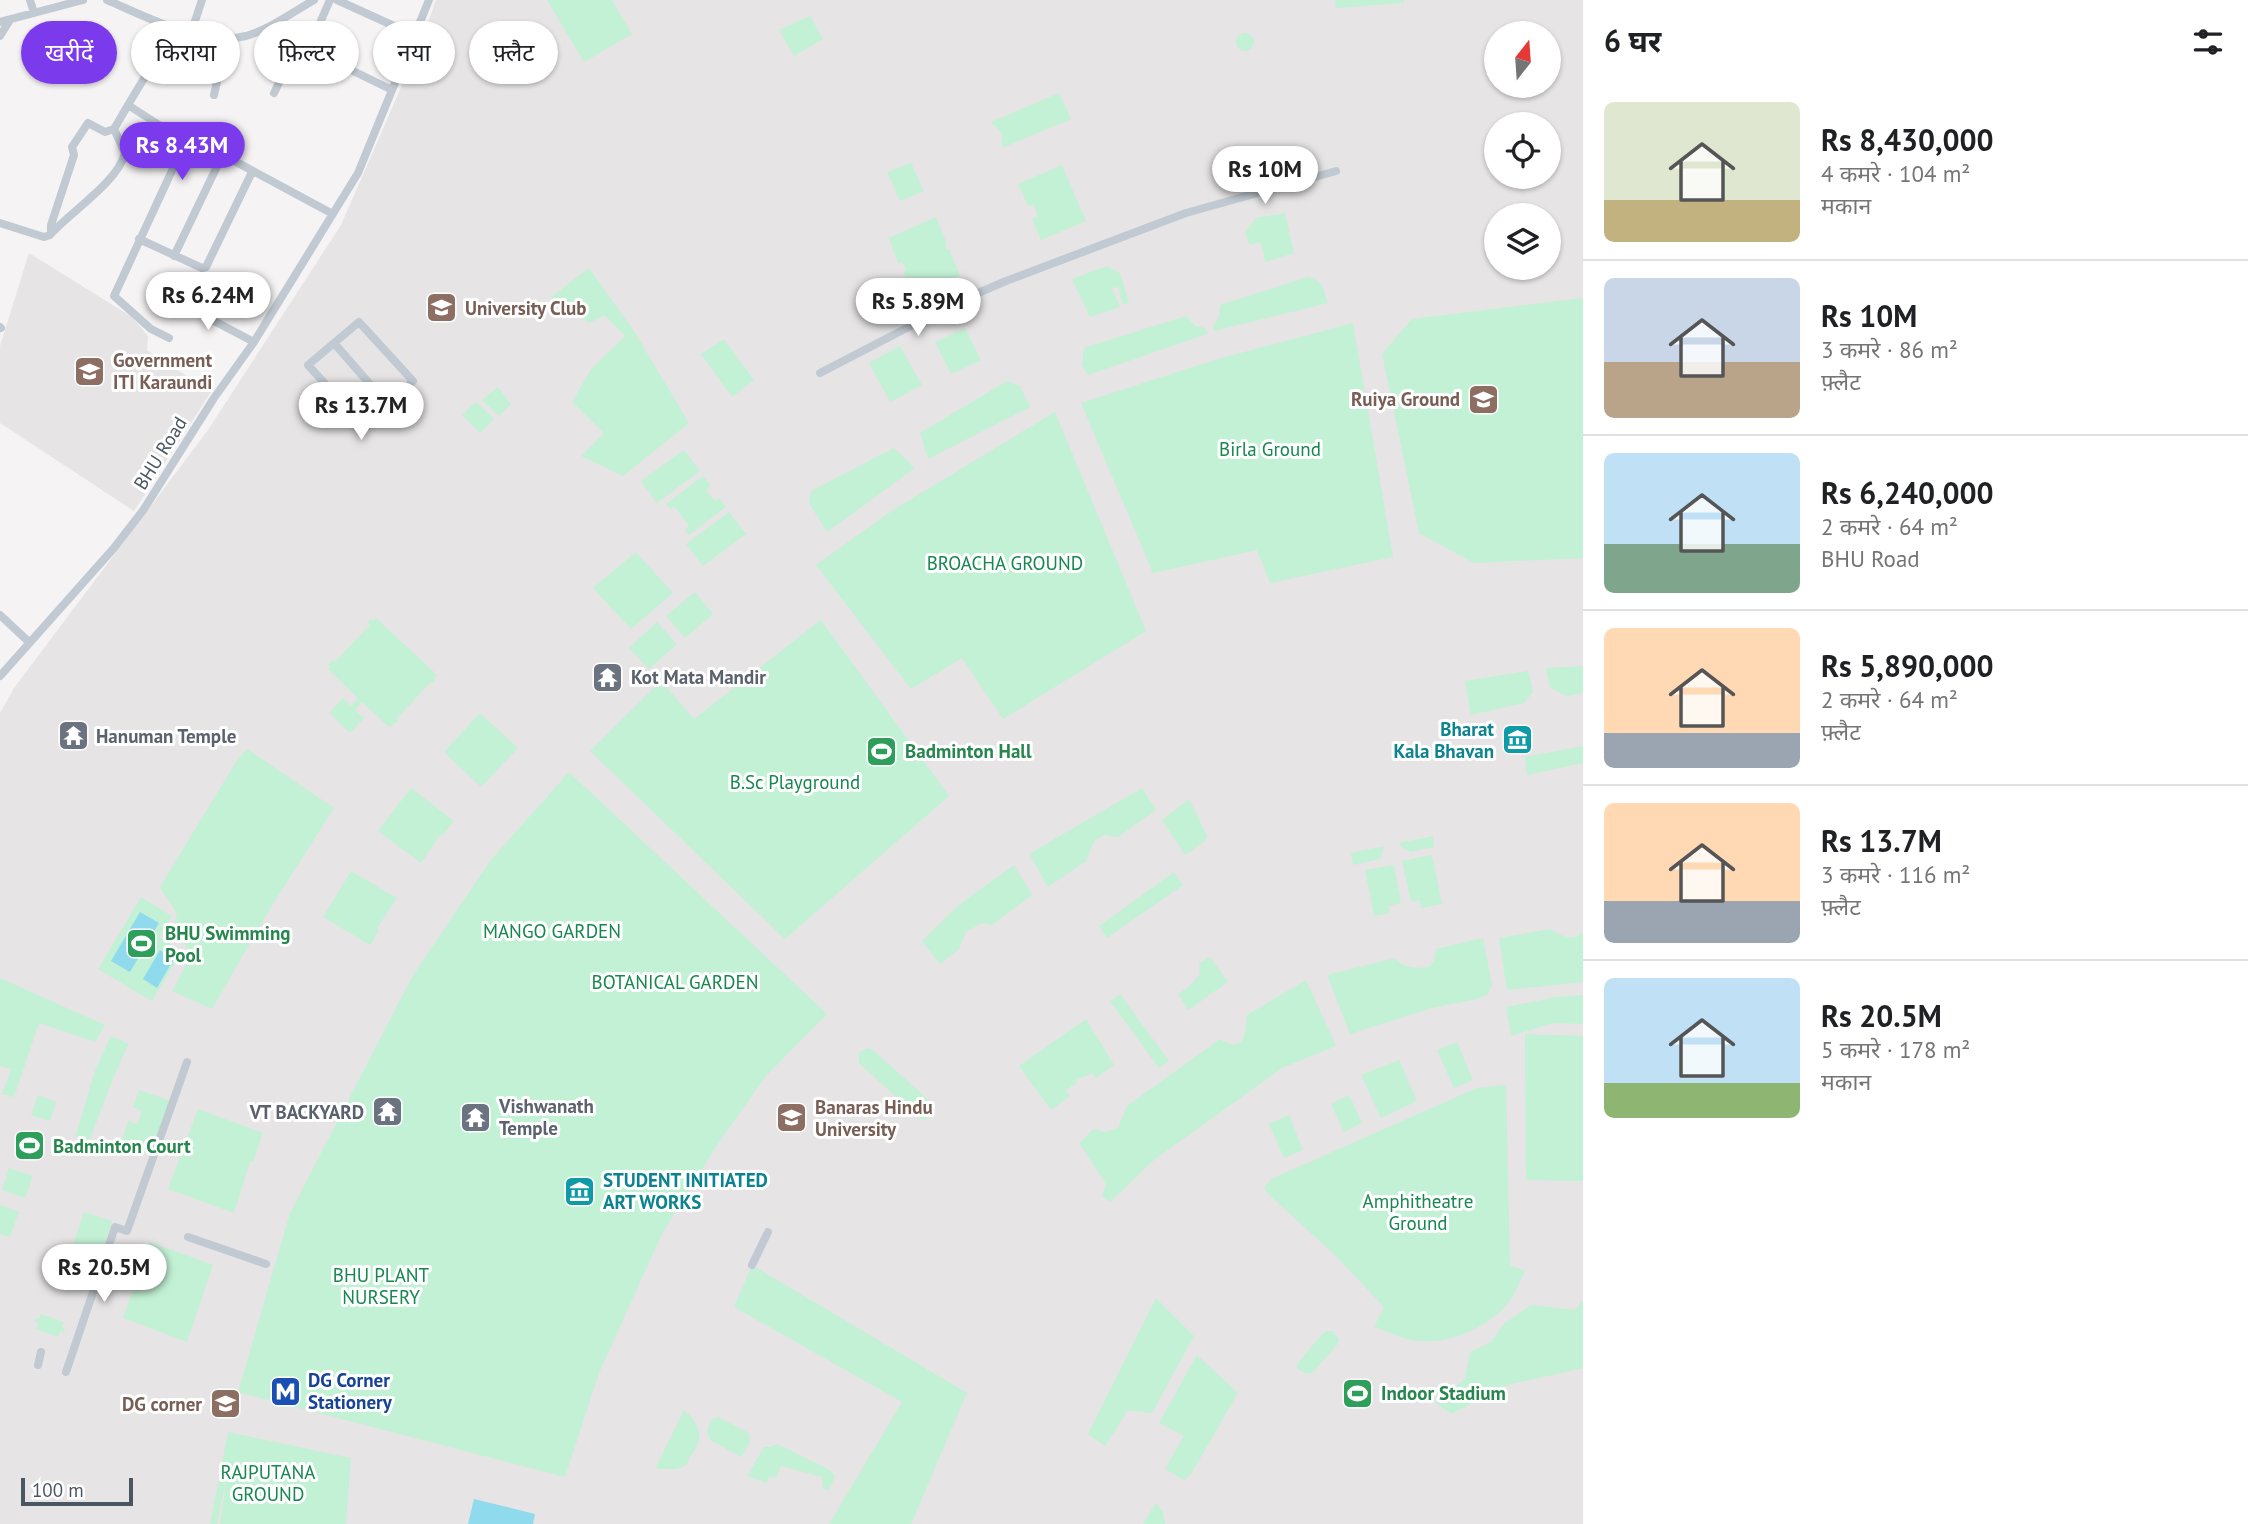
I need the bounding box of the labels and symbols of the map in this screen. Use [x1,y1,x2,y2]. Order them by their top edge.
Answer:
north arrow [1484,21,1561,98]
pin: Rs 8.43M [110,122,254,182]
pin: Rs 10M [1208,146,1322,206]
pin: Rs 6.24M [136,272,280,332]
pin: Rs 5.89M [846,278,990,338]
school or university icon: University Club [425,291,459,325]
place label: University Club [465,296,587,320]
place label: Government ITI Karaundi [113,348,212,394]
school or university icon: Government ITI Karaundi [73,354,107,388]
pin: Rs 13.7M [289,382,433,442]
school or university icon: Ruiya Ground [1466,382,1500,416]
place label: Ruiya Ground [1351,387,1460,411]
street label: BHU Road [128,412,192,494]
park label: Birla Ground [1219,437,1321,461]
park label: BROACHA GROUND [927,551,1083,575]
temple icon: Kot Mata Mandir [591,660,625,694]
place label: Kot Mata Mandir [631,665,766,689]
place label: Bharat Kala Bhavan [1394,717,1494,763]
temple icon: Hanuman Temple [56,719,90,753]
museum icon: Bharat Kala Bhavan [1500,723,1534,757]
place label: Hanuman Temple [96,724,236,748]
sports icon: Badminton Hall [865,734,899,768]
place label: Badminton Hall [905,739,1032,763]
park label: B.Sc Playground [730,770,860,794]
park label: MANGO GARDEN [483,919,621,943]
place label: BHU Swimming Pool [165,921,290,967]
sports icon: BHU Swimming Pool [125,927,159,961]
park label: BOTANICAL GARDEN [592,970,758,994]
place label: Vishwanath Temple [498,1094,594,1140]
temple icon: VT BACKYARD [370,1095,404,1129]
place label: Banaras Hindu University [815,1095,933,1141]
place label: VT BACKYARD [249,1100,364,1124]
temple icon: Vishwanath Temple [459,1100,493,1134]
school or university icon: Banaras Hindu University [775,1101,809,1135]
sports icon: Badminton Court [13,1129,47,1163]
place label: Badminton Court [53,1134,191,1158]
place label: STUDENT INITIATED ART WORKS [603,1168,768,1214]
museum icon: STUDENT INITIATED ART WORKS [563,1174,597,1208]
park label: Amphitheatre Ground [1363,1189,1473,1235]
pin: Rs 20.5M [32,1244,176,1304]
park label: BHU PLANT NURSERY [333,1263,430,1309]
place label: DG Corner Stationery [308,1368,393,1414]
metro station icon: DG Corner Stationery [268,1374,302,1408]
sports icon: Indoor Stadium [1341,1376,1375,1410]
place label: Indoor Stadium [1381,1381,1506,1405]
school or university icon: DG corner [208,1387,242,1421]
place label: DG corner [122,1392,202,1416]
park label: RAJPUTANA GROUND [221,1460,315,1506]
scale bar [21,1475,133,1507]

